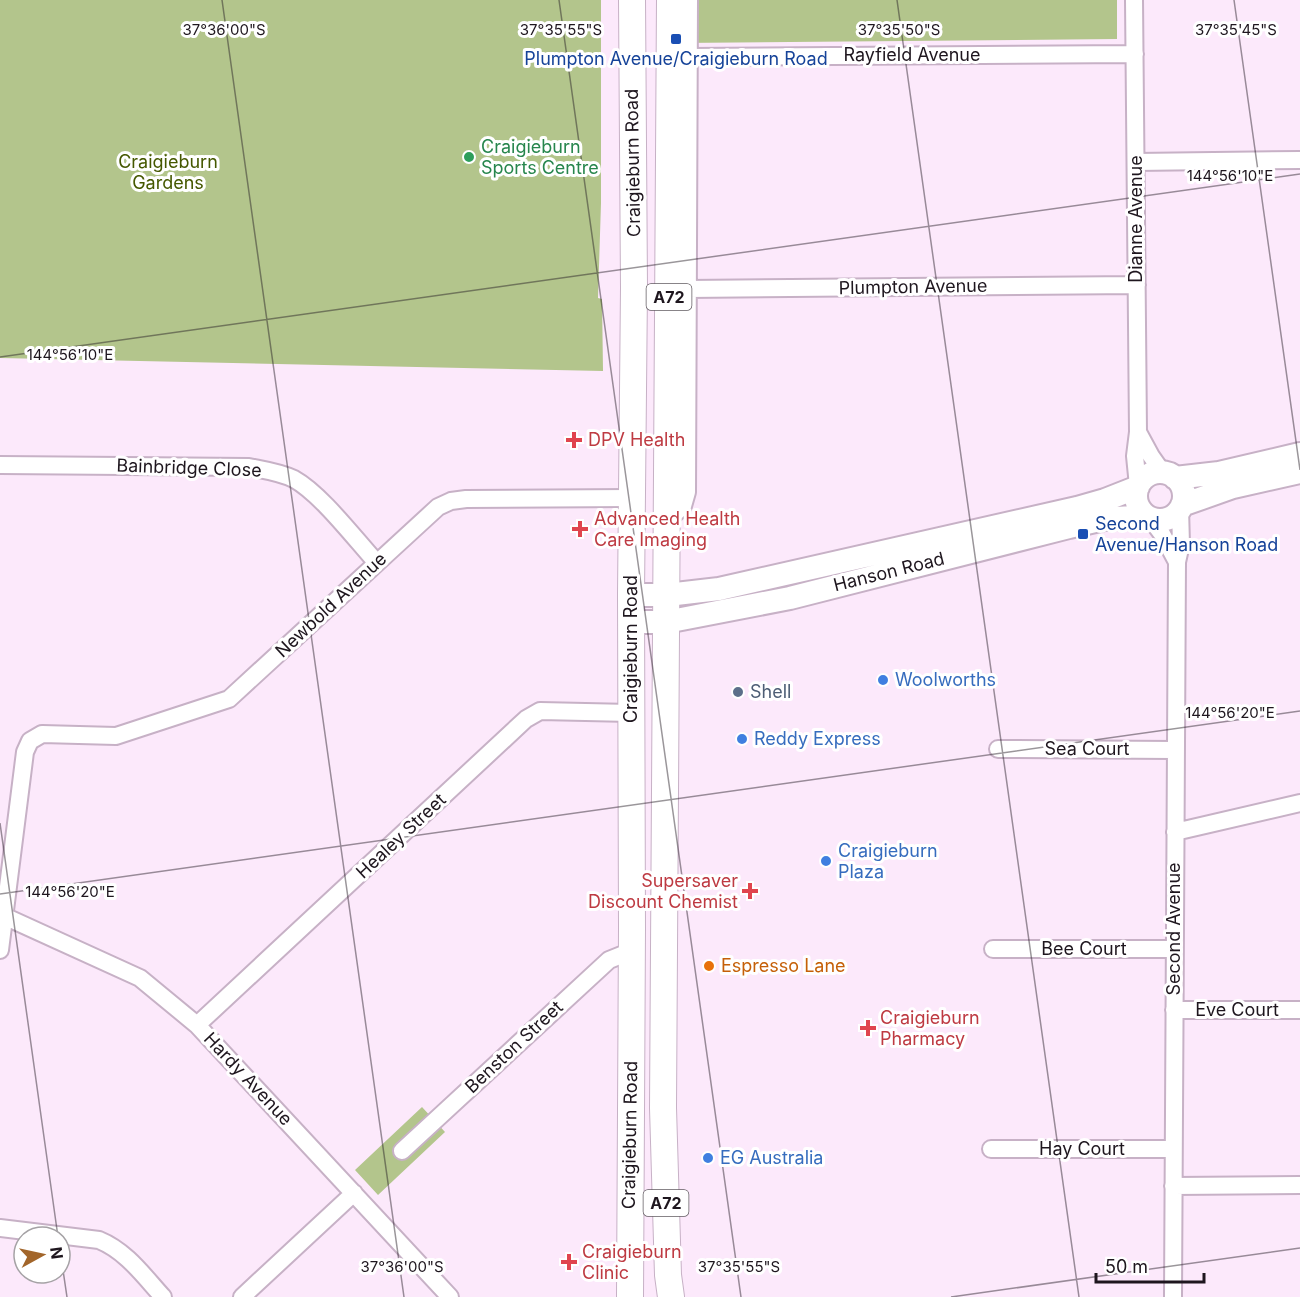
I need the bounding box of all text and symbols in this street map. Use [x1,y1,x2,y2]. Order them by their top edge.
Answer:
text: 37°36'00"S [182,20,266,39]
text: 37°35'55"S [520,20,602,39]
text: 37°35'50"S [858,20,940,39]
text: 37°35'45"S [1195,20,1277,39]
marker: Plumpton Avenue/Craigieburn Road [669,32,683,46]
street label: Rayfield Avenue [844,44,980,65]
place label: Plumpton Avenue/Craigieburn Road [524,48,828,69]
street label: Craigieburn Road [621,89,644,237]
place label: Craigieburn Sports Centre [481,136,599,178]
marker: Craigieburn Sports Centre [462,150,476,164]
park label: Craigieburn Gardens [118,151,218,193]
street label: Dianne Avenue [1125,155,1146,283]
text: 144°56'10"E [1187,166,1273,185]
street label: Plumpton Avenue [838,275,988,298]
road number: A72 [646,284,692,310]
text: 144°56'10"E [27,345,113,364]
place label: DPV Health [588,429,685,450]
marker: DPV Health [565,431,583,449]
street label: Bainbridge Close [116,454,262,481]
place label: Advanced Health Care Imaging [594,508,740,550]
place label: Second Avenue/Hanson Road [1095,513,1278,555]
marker: Advanced Health Care Imaging [571,520,589,538]
marker: Second Avenue/Hanson Road [1076,527,1090,541]
street label: Newbold Avenue [271,548,390,661]
street label: Hanson Road [831,548,946,595]
street label: Craigieburn Road [620,575,641,723]
place label: Woolworths [895,669,996,690]
marker: Woolworths [876,673,890,687]
place label: Shell [750,681,791,702]
marker: Shell [731,685,745,699]
text: 144°56'20"E [1185,703,1275,722]
place label: Reddy Express [754,728,881,749]
marker: Reddy Express [735,732,749,746]
street label: Sea Court [1045,738,1130,759]
street label: Healey Street [352,789,450,882]
place label: Craigieburn Plaza [838,840,938,882]
marker: Craigieburn Plaza [819,854,833,868]
street label: Second Avenue [1163,862,1184,996]
place label: Supersaver Discount Chemist [588,870,738,912]
text: 144°56'20"E [25,882,115,901]
marker: Supersaver Discount Chemist [743,884,757,898]
street label: Bee Court [1041,938,1127,959]
place label: Espresso Lane [721,955,846,976]
marker: Espresso Lane [702,959,716,973]
street label: Benston Street [461,996,567,1097]
street label: Eve Court [1195,999,1279,1020]
place label: Craigieburn Pharmacy [880,1007,980,1049]
marker: Craigieburn Pharmacy [861,1021,875,1035]
street label: Hardy Avenue [200,1028,297,1130]
street label: Craigieburn Road [618,1061,641,1209]
street label: Hay Court [1039,1138,1125,1159]
place label: EG Australia [720,1147,823,1168]
marker: EG Australia [701,1151,715,1165]
road number: A72 [644,1190,688,1216]
north arrow [12,1225,72,1285]
place label: Craigieburn Clinic [582,1241,682,1283]
text: N [46,1245,68,1260]
scale bar [1096,1246,1204,1284]
marker: Craigieburn Clinic [560,1253,578,1271]
text: 50 m [1105,1256,1148,1277]
text: 37°36'00"S [360,1257,444,1276]
text: 37°35'55"S [698,1257,780,1276]

